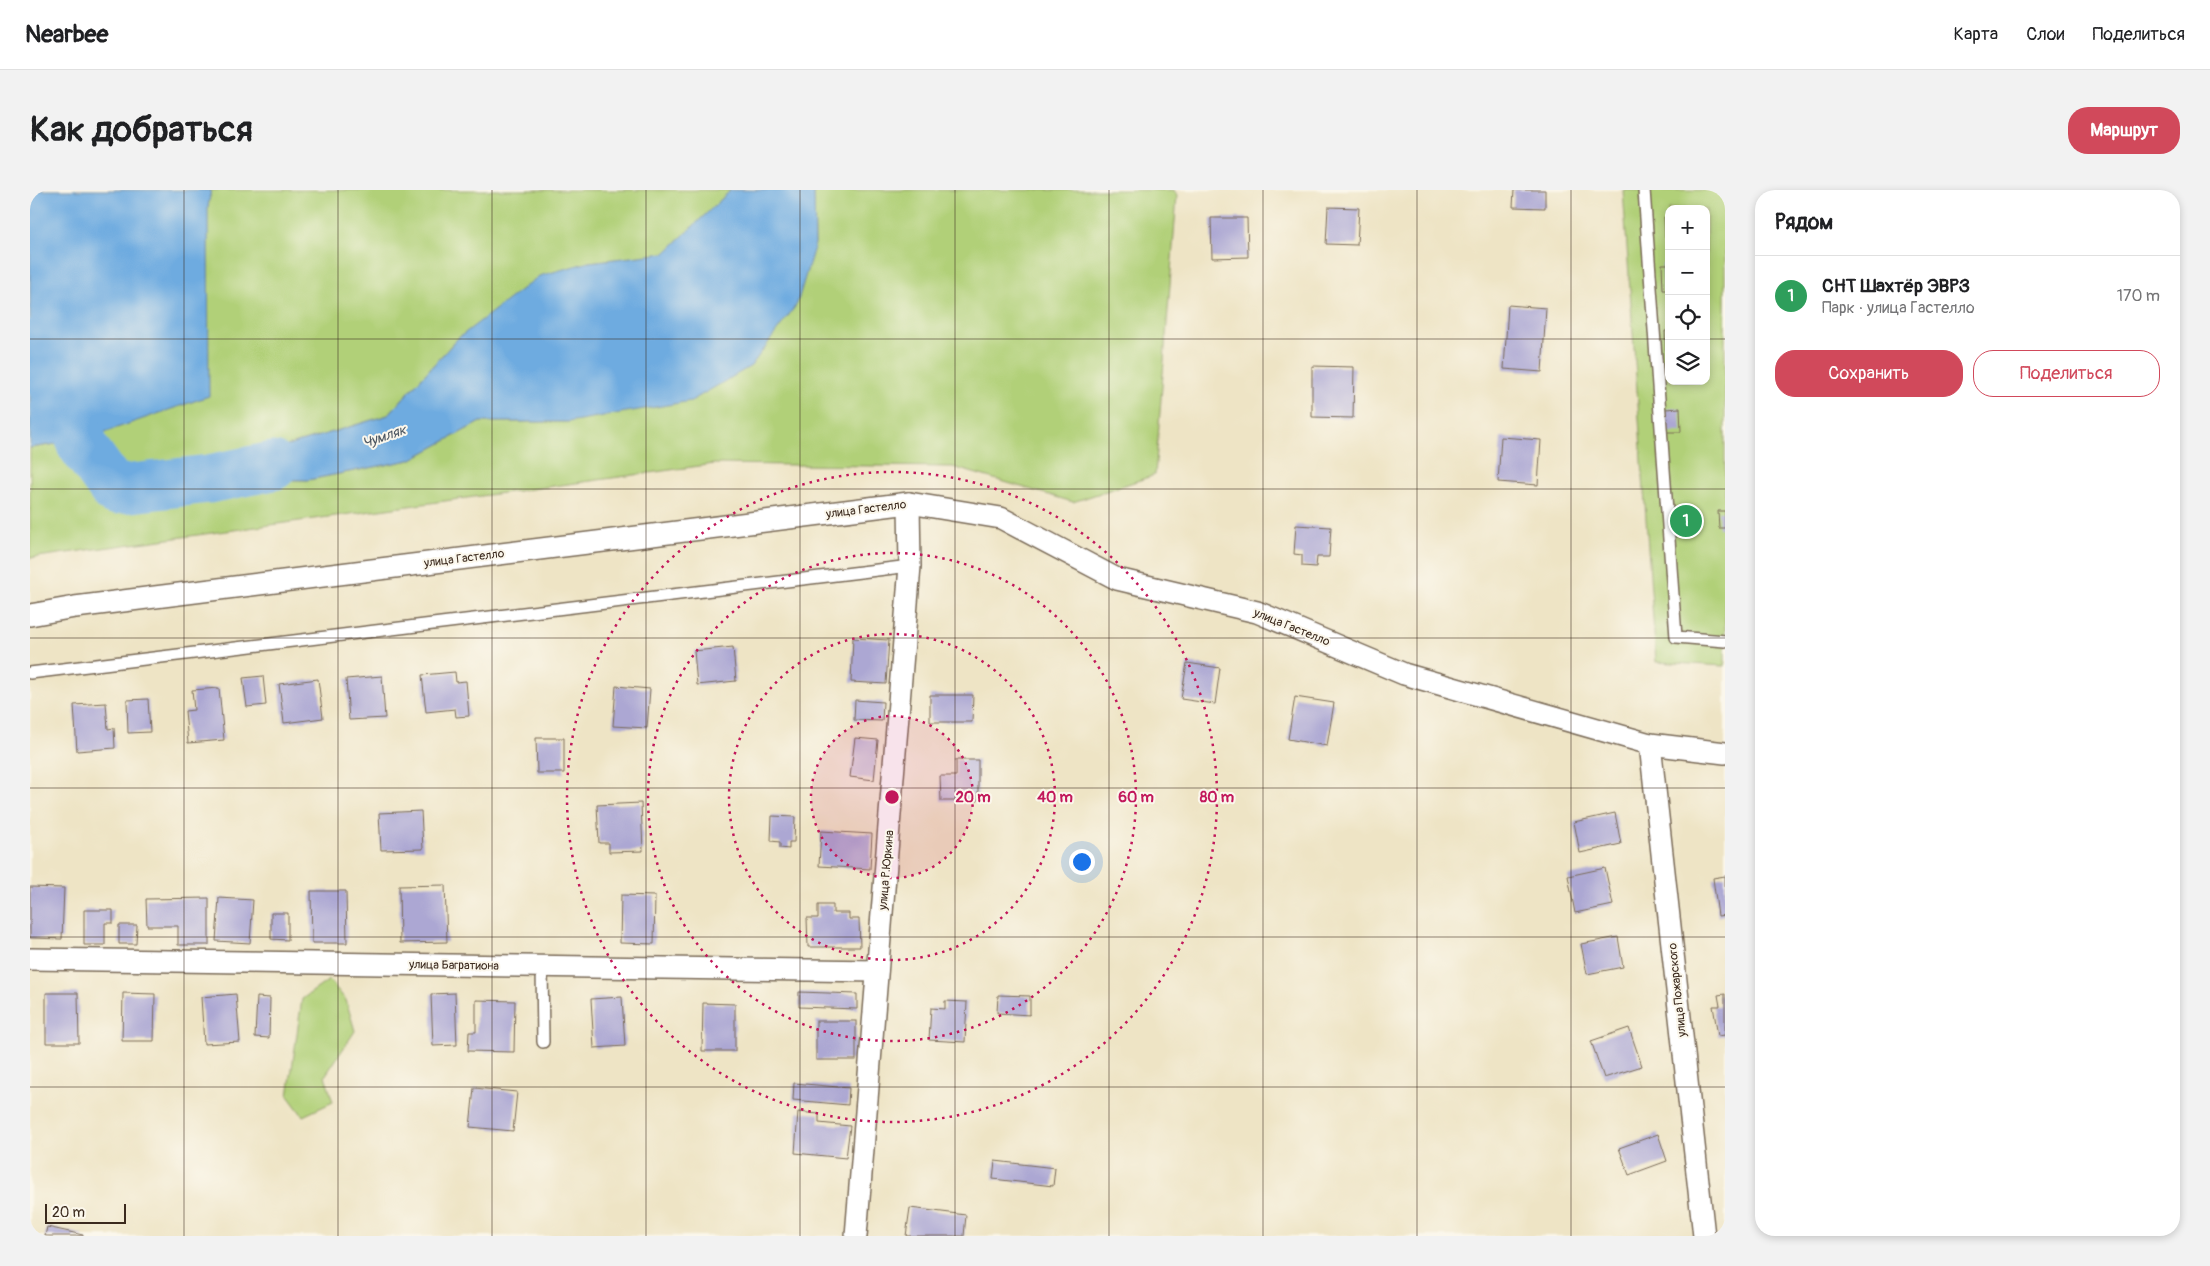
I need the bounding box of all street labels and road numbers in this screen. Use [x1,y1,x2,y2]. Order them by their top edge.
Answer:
street label: улица Гастелло [824,497,908,522]
street label: улица Гастелло [422,546,506,571]
street label: улица Гастелло [1251,605,1333,650]
street label: улица Р.Юркина [875,829,897,912]
street label: улица Пожарского [1665,942,1690,1039]
street label: улица Багратиона [408,957,500,974]

